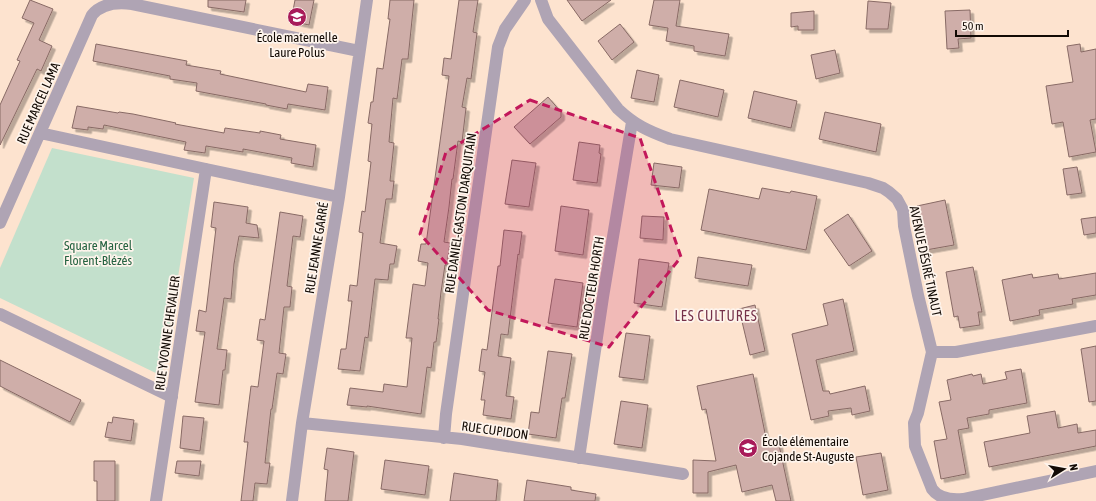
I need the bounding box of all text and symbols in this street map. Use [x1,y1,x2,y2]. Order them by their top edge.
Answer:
school or university icon: École maternelle Laure Polus [286,6,308,28]
scale bar [956,12,1068,38]
text: 50 m [962,19,984,33]
place label: École maternelle Laure Polus [256,30,338,60]
street label: RUE MARCEL LAMA [14,60,63,146]
street label: RUE DANIEL-GASTON DARQUITAIN [442,132,479,294]
street label: RUE JEANNE GARRÉ [302,201,331,295]
street label: AVENUE DÉSIRÉ TINAUT [906,205,945,318]
street label: RUE DOCTEUR HORTH [576,235,607,341]
park label: Square Marcel Florent-Blézés [64,238,133,268]
street label: RUE YVONNE CHEVALIER [152,274,183,391]
district label: LES CULTURES [674,308,758,324]
street label: RUE CUPIDON [461,418,529,443]
place label: École élémentaire Cojande St-Auguste [762,434,854,464]
school or university icon: École élémentaire Cojande St-Auguste [737,437,759,459]
north arrow [1044,449,1084,489]
text: N [1067,463,1080,471]

